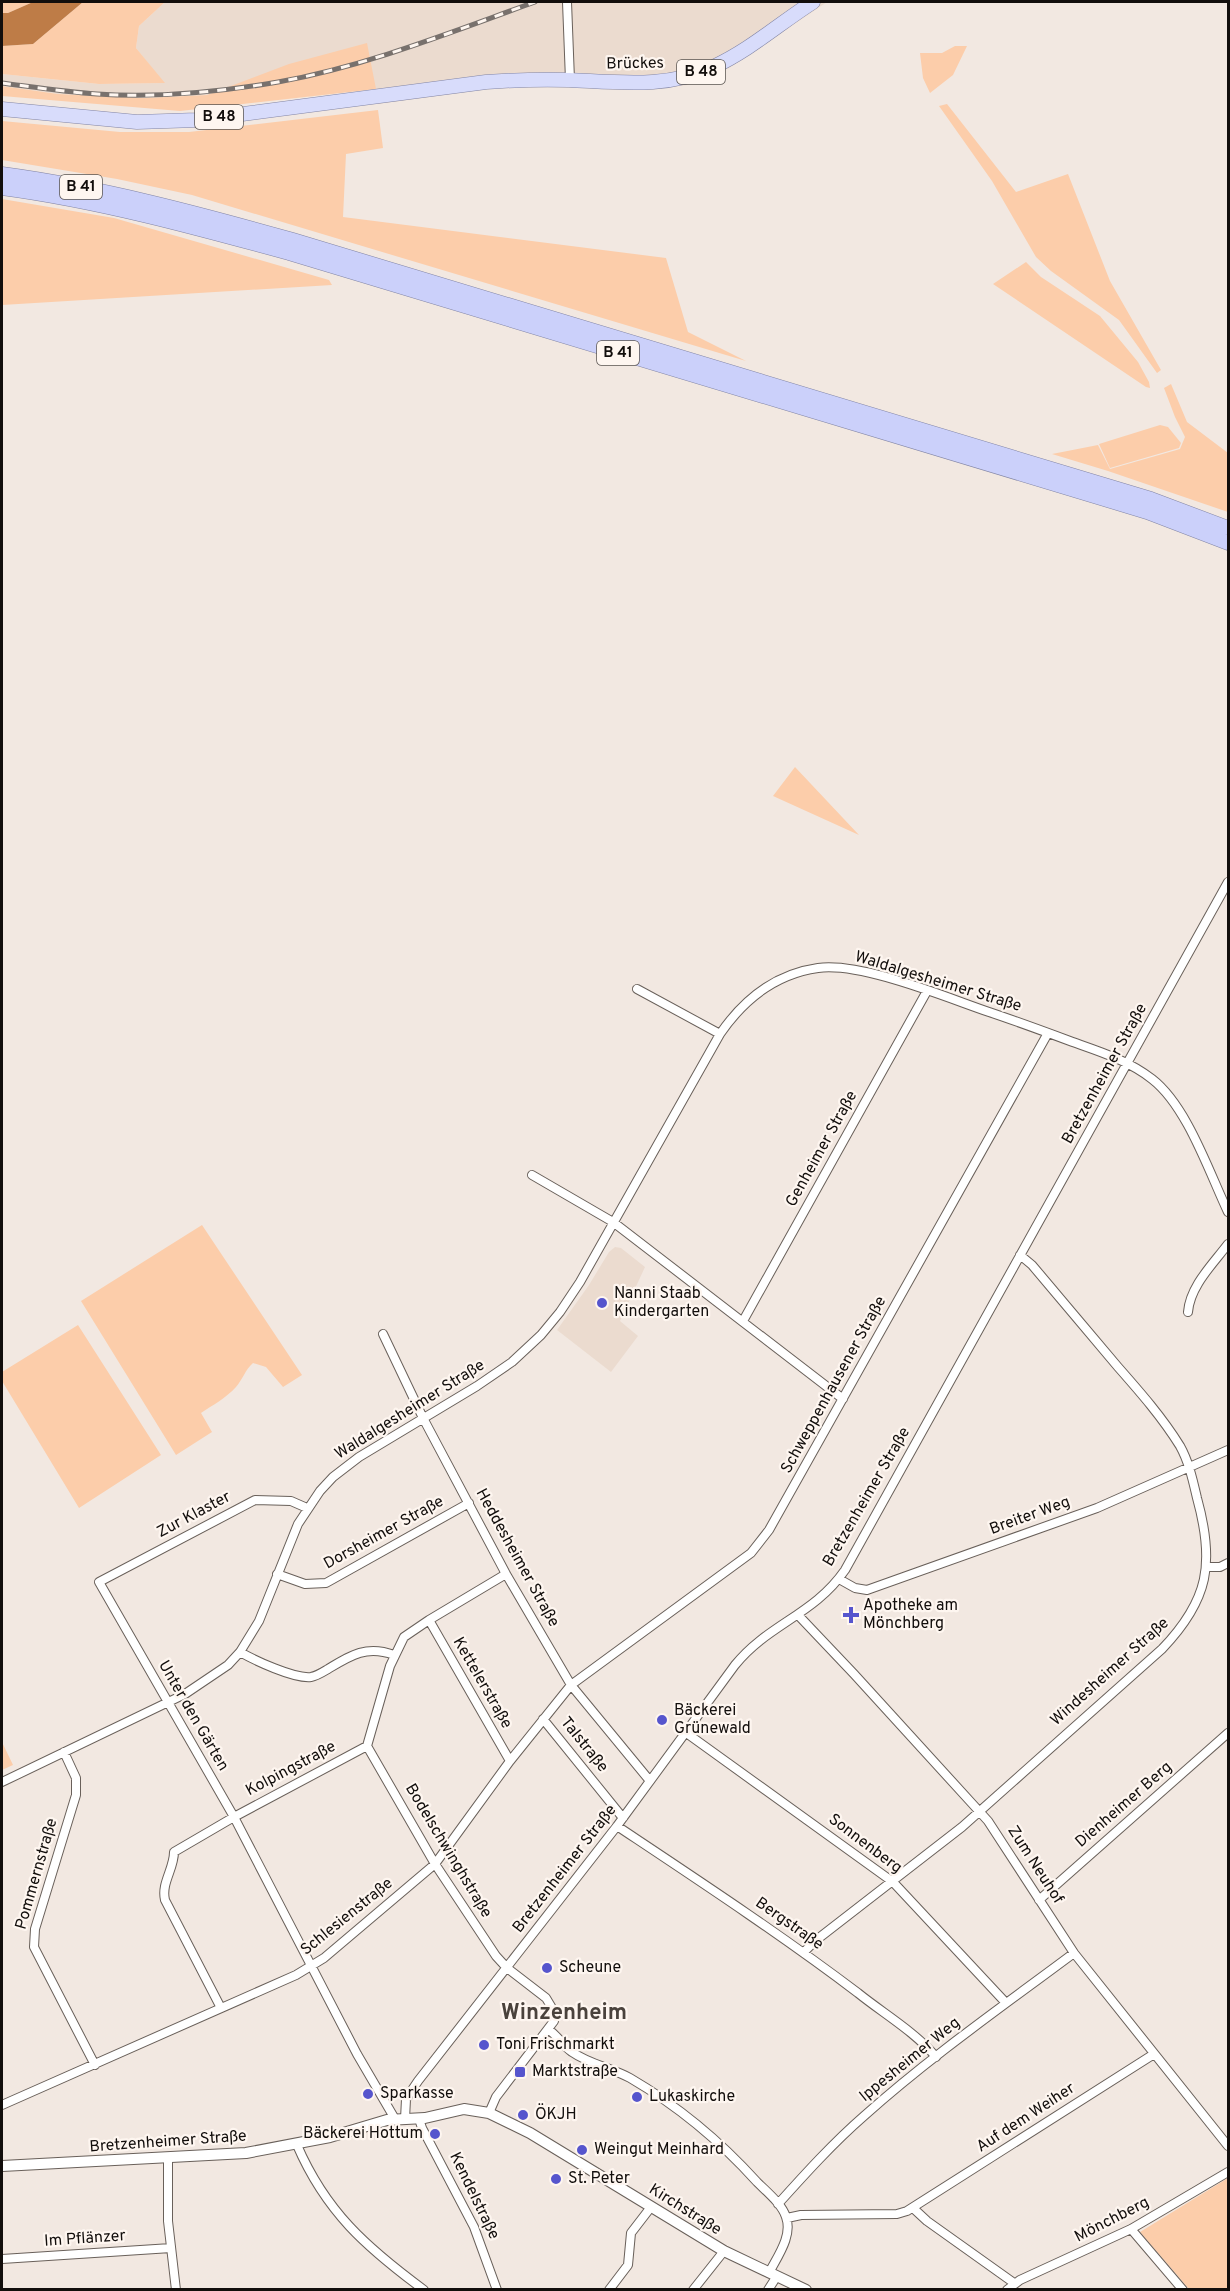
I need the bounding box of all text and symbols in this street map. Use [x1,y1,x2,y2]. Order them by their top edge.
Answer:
street label: Brückes [606,53,664,75]
road number: B 48 [677,60,725,84]
road number: B 48 [195,105,243,129]
road number: B 41 [60,175,102,199]
road number: B 41 [597,341,639,365]
street label: Waldalgesheimer Straße [852,947,1024,1017]
street label: Bretzenheimer Straße [1058,1000,1152,1148]
street label: Genheimer Straße [782,1087,862,1211]
place label: Nanni Staab Kindergarten [614,1284,709,1322]
street label: Schweppenhausener Straße [777,1293,891,1477]
marker: Nanni Staab Kindergarten [595,1296,609,1310]
street label: Waldalgesheimer Straße [331,1356,489,1464]
street label: Bretzenheimer Straße [819,1424,915,1570]
street label: Heddesheimer Straße [471,1485,563,1631]
street label: Zur Klaster [154,1487,234,1543]
street label: Dorsheimer Straße [320,1492,448,1574]
street label: Breiter Weg [987,1492,1073,1540]
place label: Apotheke am Mönchberg [863,1596,958,1634]
marker: Apotheke am Mönchberg [844,1608,858,1622]
street label: Windesheimer Straße [1047,1613,1173,1731]
street label: Kettelerstraße [448,1634,516,1732]
street label: Unter den Gärten [153,1657,233,1775]
place label: Bäckerei Grünewald [674,1701,751,1739]
street label: Talstraße [556,1713,612,1777]
marker: Bäckerei Grünewald [655,1713,669,1727]
street label: Kolpingstraße [243,1737,339,1801]
street label: Dienheimer Berg [1072,1758,1176,1852]
street label: Bodelschwinghstraße [400,1780,496,1922]
street label: Bretzenheimer Straße [509,1801,621,1937]
street label: Sonnenberg [824,1810,906,1878]
street label: Pommernstraße [12,1816,62,1932]
street label: Zum Neuhof [1002,1822,1068,1908]
street label: Schlesienstraße [297,1874,397,1960]
street label: Bergstraße [751,1893,827,1955]
place label: Scheune [559,1958,621,1978]
marker: Scheune [540,1961,554,1975]
district label: Winzenheim [501,2000,627,2027]
street label: Ippesheimer Weg [856,2013,964,2107]
place label: Toni Frischmarkt [496,2035,615,2055]
marker: Toni Frischmarkt [477,2038,491,2052]
place label: Marktstraße [532,2062,618,2082]
marker: Marktstraße [513,2065,527,2079]
street label: Auf dem Weiher [973,2079,1079,2157]
place label: Sparkasse [380,2084,454,2104]
marker: Sparkasse [361,2087,375,2101]
place label: Lukaskirche [649,2087,735,2107]
marker: Lukaskirche [630,2090,644,2104]
place label: ÖKJH [535,2103,577,2125]
marker: ÖKJH [516,2108,530,2122]
place label: Bäckerei Hottum [303,2124,423,2144]
street label: Bretzenheimer Straße [89,2127,247,2157]
marker: Bäckerei Hottum [428,2127,442,2141]
place label: Weingut Meinhard [594,2140,724,2160]
marker: Weingut Meinhard [575,2143,589,2157]
street label: Kendelstraße [444,2149,504,2243]
place label: St. Peter [568,2169,630,2189]
marker: St. Peter [549,2172,563,2186]
street label: Kirchstraße [645,2180,725,2240]
street label: Mönchberg [1071,2193,1153,2247]
street label: Im Pflänzer [43,2226,127,2252]

